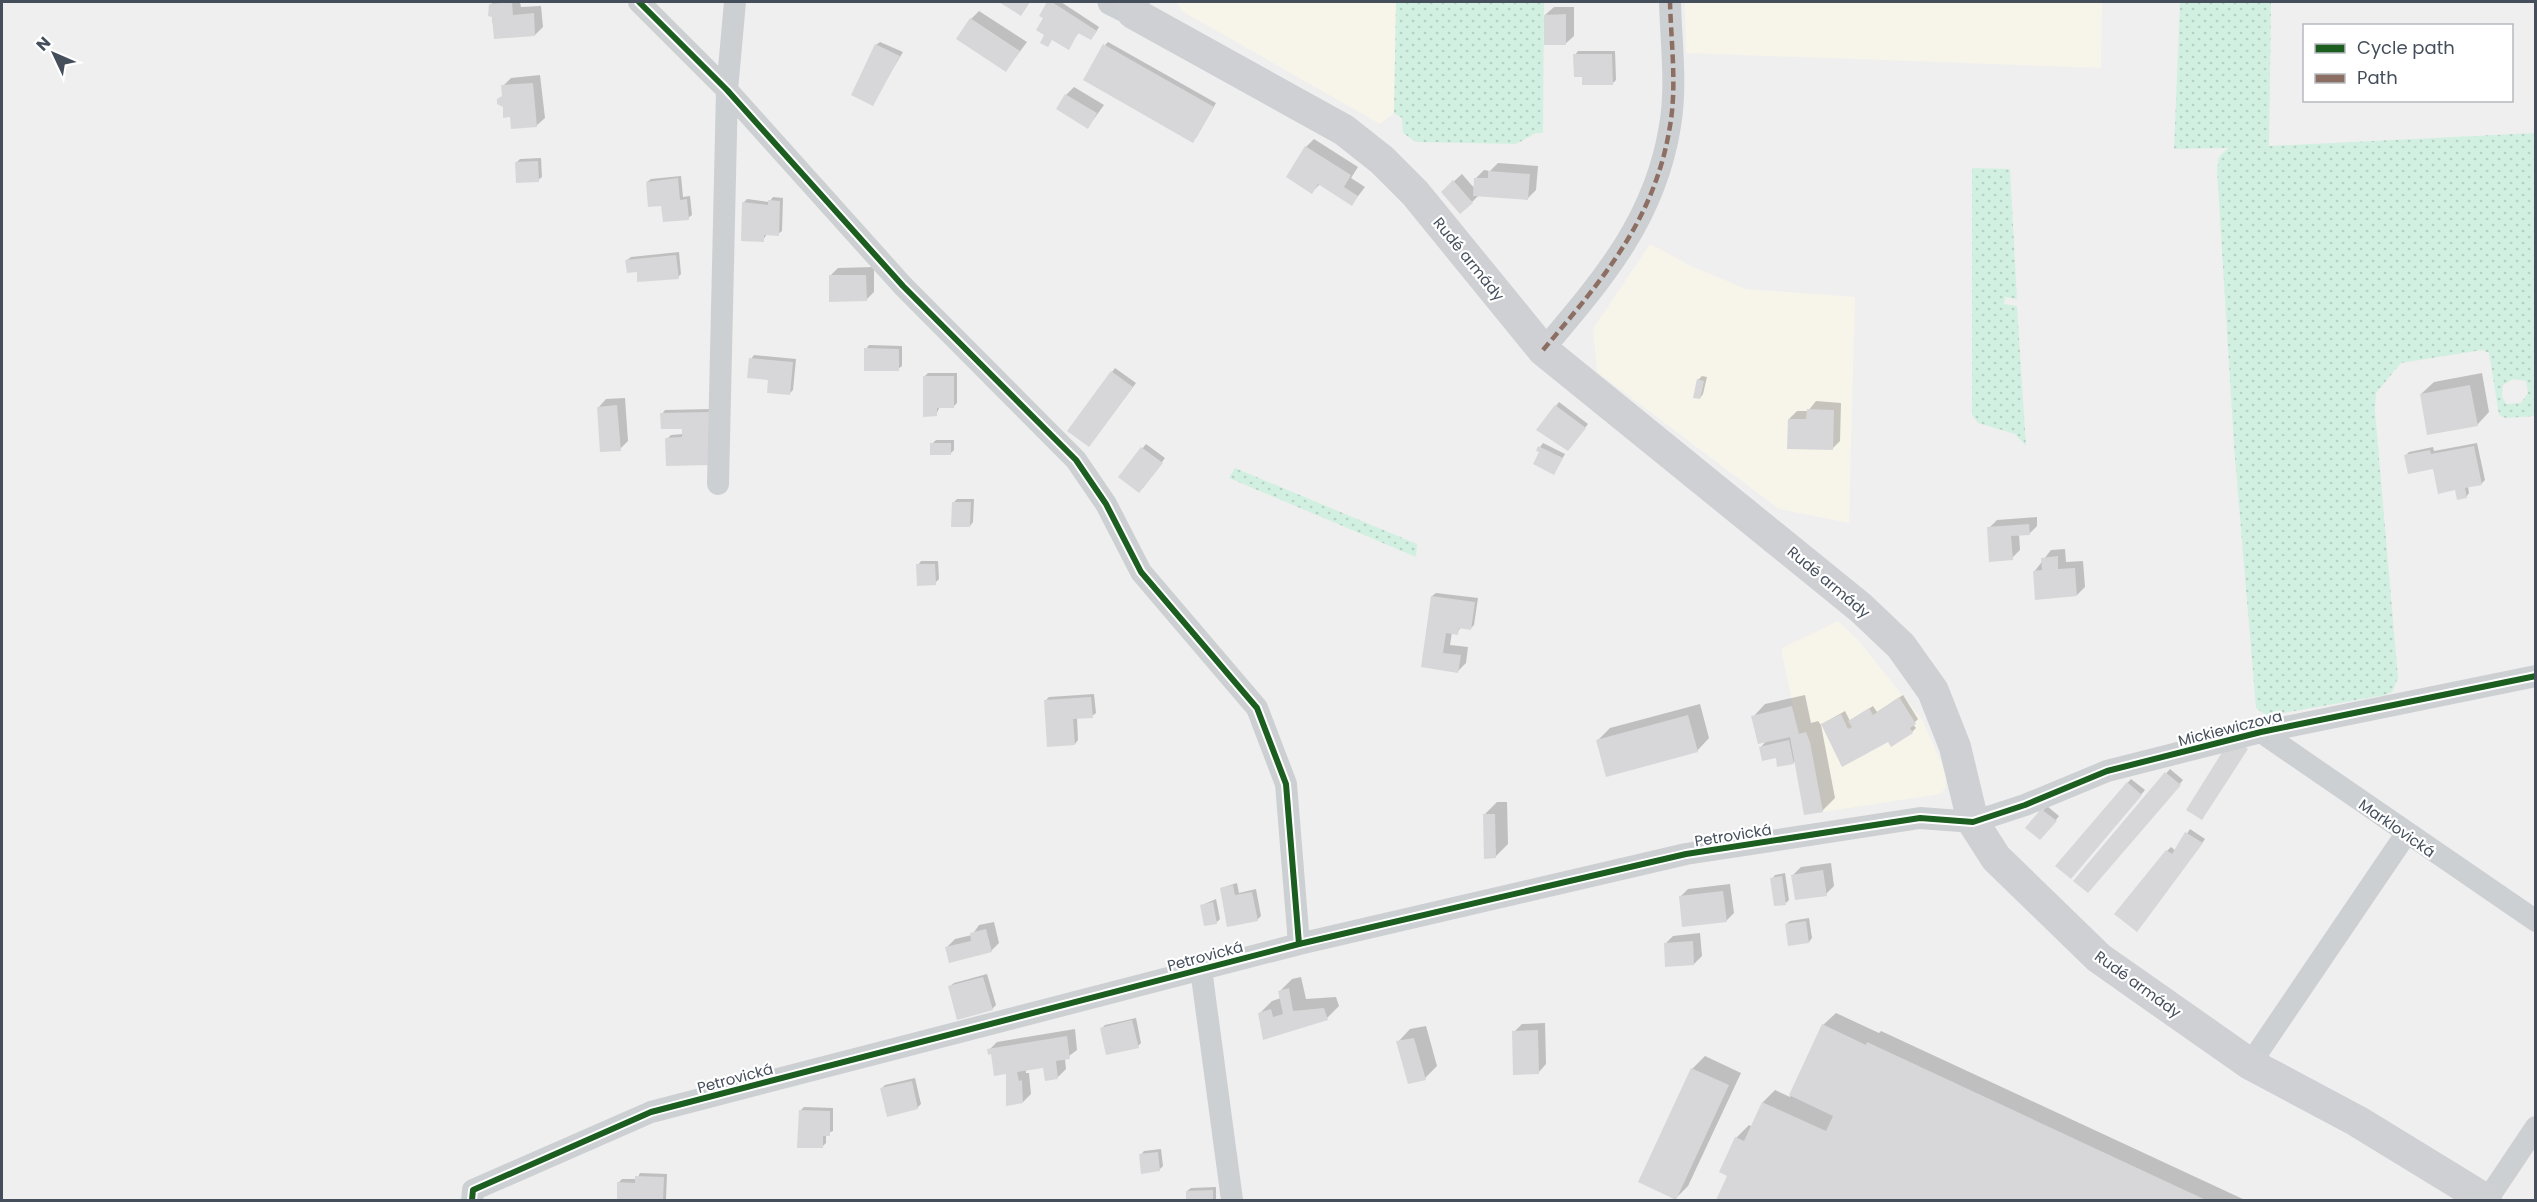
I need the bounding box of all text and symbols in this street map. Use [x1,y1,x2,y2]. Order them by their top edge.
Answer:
north arrow [24,24,84,84]
legend [2303,24,2513,102]
text: N [31,32,56,56]
text: Cycle path [2357,35,2455,60]
text: Path [2357,65,2398,90]
street label: Rudé armády [1429,213,1510,306]
street label: Rudé armády [1783,541,1875,623]
street label: Mickiewiczova [2176,705,2284,751]
street label: Marklovická [2355,794,2439,862]
street label: Petrovická [1693,819,1773,851]
street label: Petrovická [1165,936,1245,976]
street label: Rudé armády [2091,946,2186,1023]
street label: Petrovická [695,1058,775,1098]

